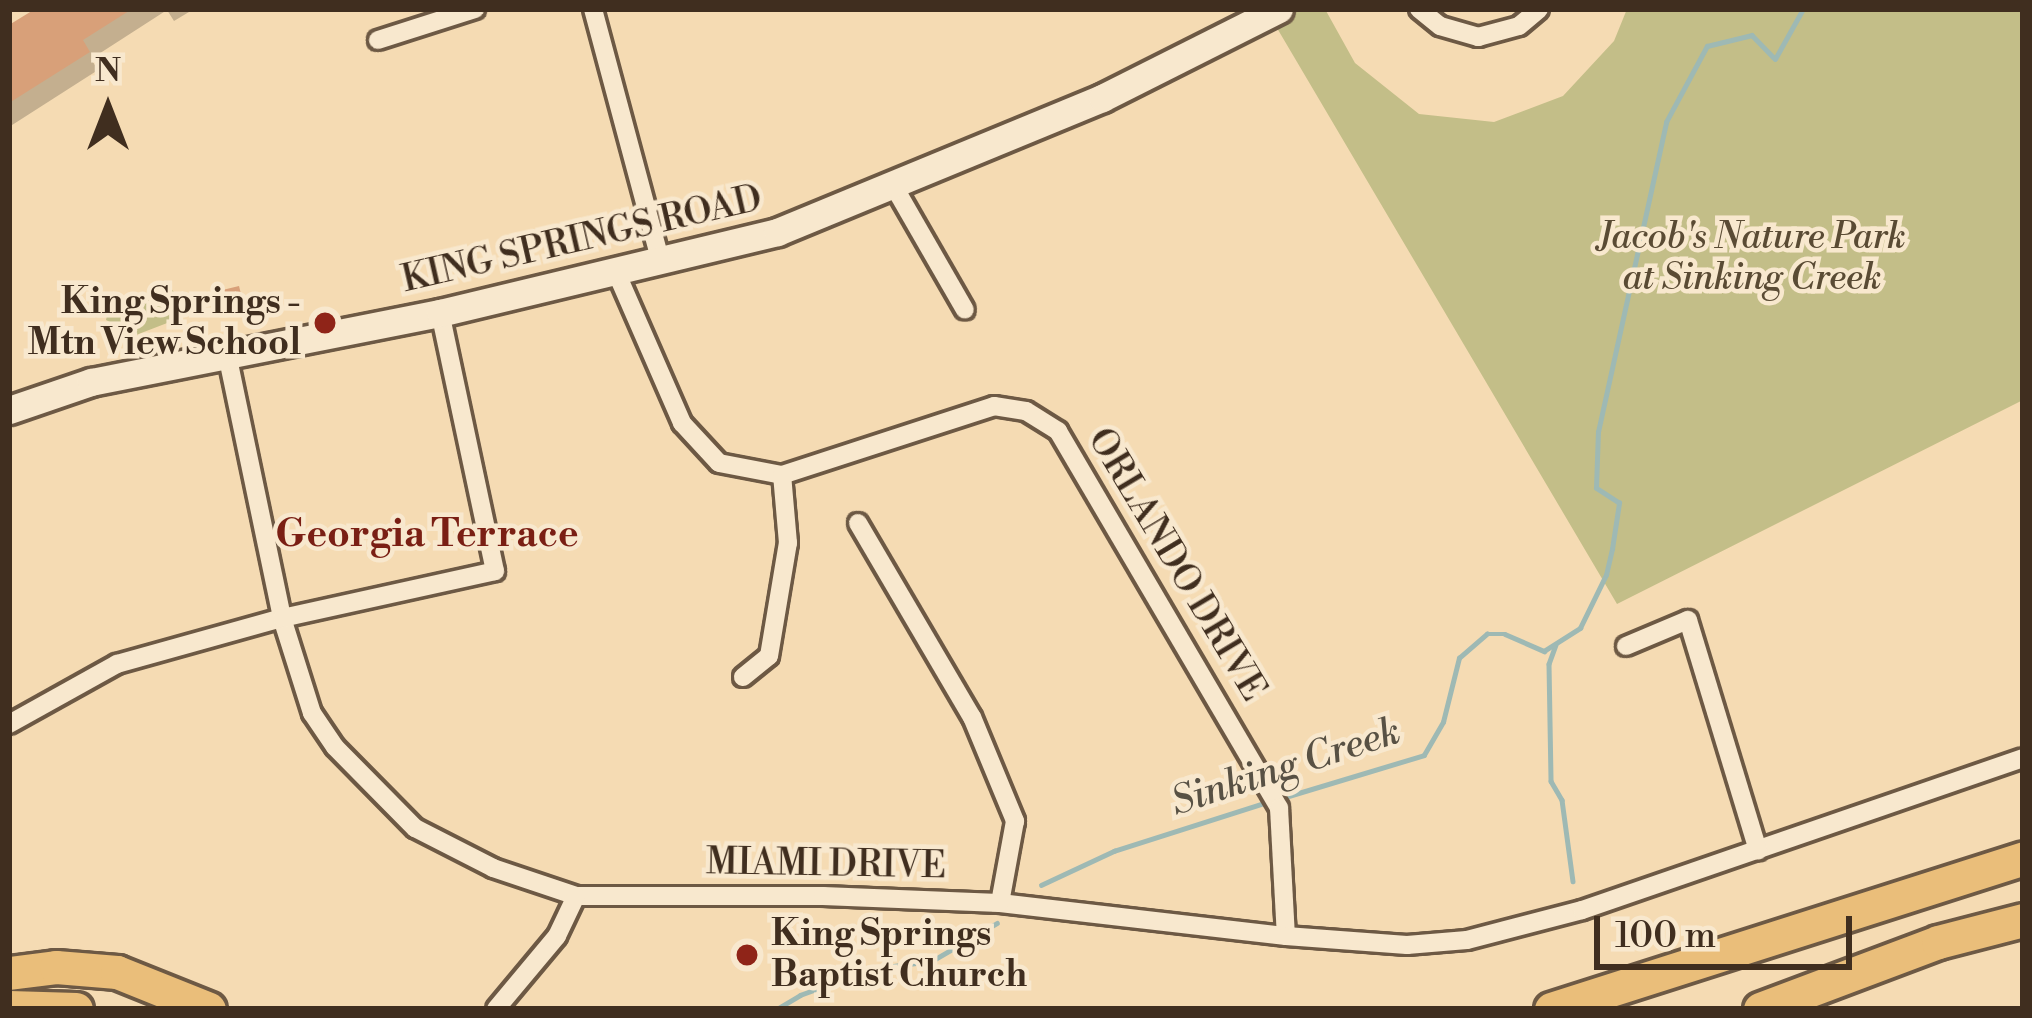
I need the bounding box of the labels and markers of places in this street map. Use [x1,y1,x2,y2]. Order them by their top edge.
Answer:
place label: King Springs - Mtn View School [27,280,301,365]
marker: King Springs - Mtn View School [312,310,338,336]
place label: King Springs Baptist Church [771,912,1027,997]
marker: King Springs Baptist Church [734,942,760,968]

